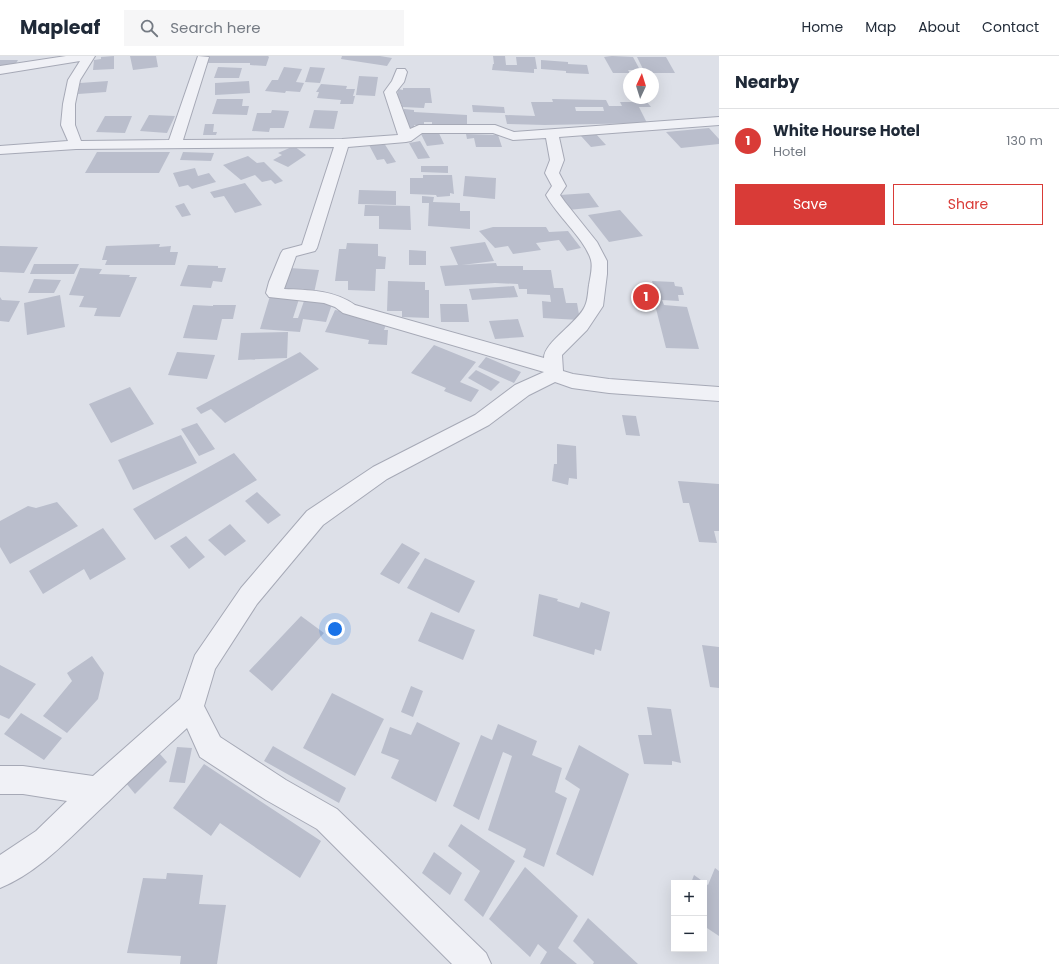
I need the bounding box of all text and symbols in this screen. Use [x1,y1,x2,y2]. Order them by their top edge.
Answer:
search box [124,10,404,46]
text: Mapleaf [20,14,100,41]
icon: search [138,17,160,39]
text: Search here [170,17,261,38]
text: Home [801,17,843,37]
text: Map [865,17,896,37]
text: About [918,17,960,37]
text: Contact [982,17,1039,37]
north arrow [623,68,659,104]
text: Nearby [735,70,799,94]
text: White Hourse Hotel [773,120,920,141]
text: 1 [746,131,750,150]
text: 130 m [1006,131,1043,150]
text: Hotel [773,142,806,161]
button: Save [735,184,885,225]
button: Share [893,184,1043,225]
pin: 1 [633,282,659,312]
your location [325,619,345,639]
map controls [671,880,707,952]
button: + [671,880,707,916]
button: − [671,916,707,952]

